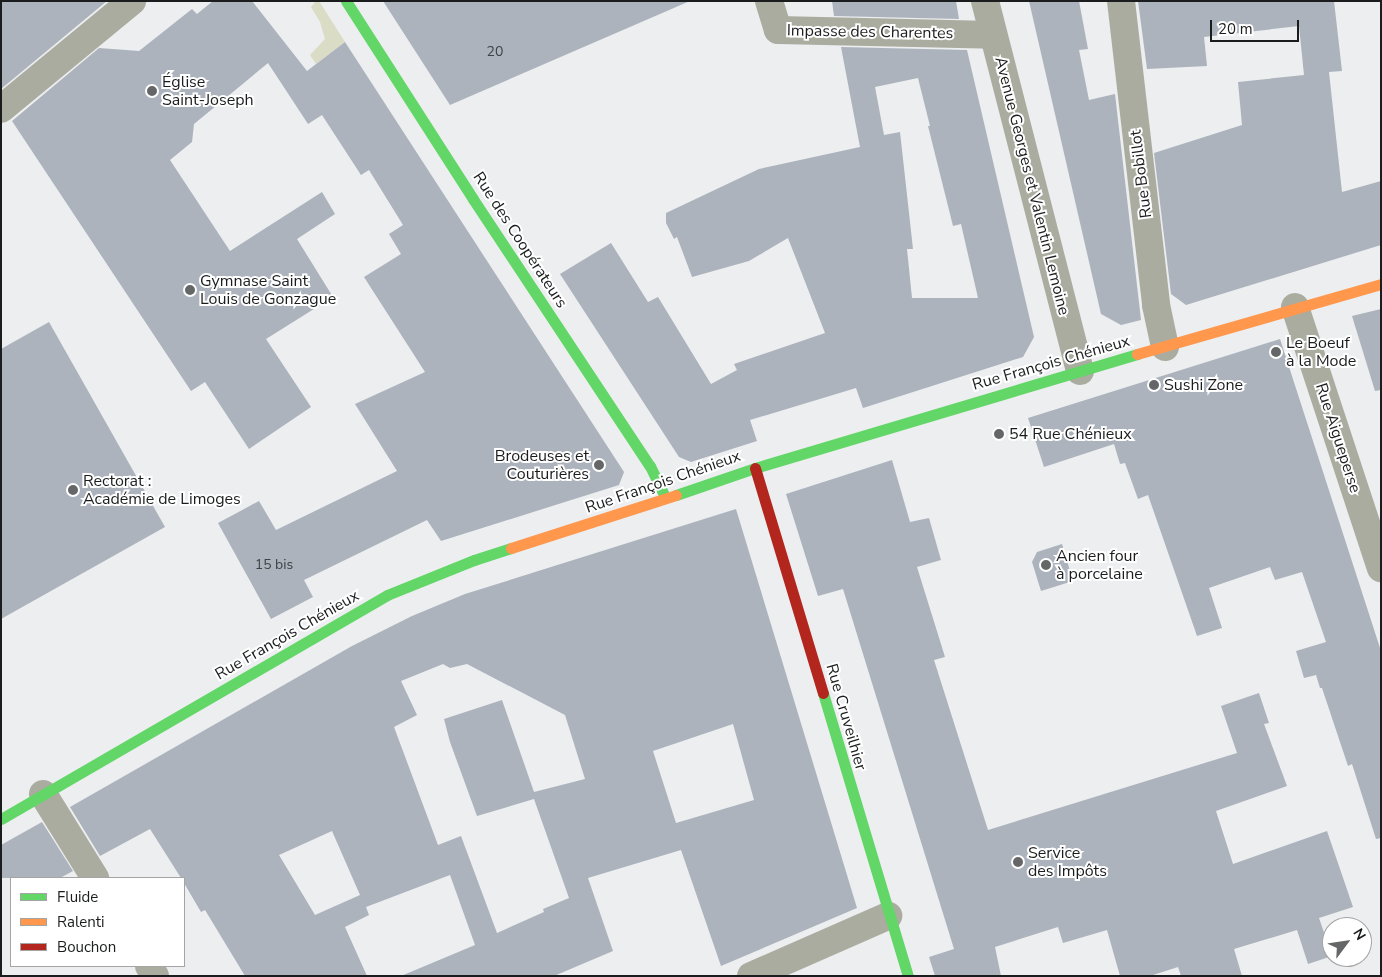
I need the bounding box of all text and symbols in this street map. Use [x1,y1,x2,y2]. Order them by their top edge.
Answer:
scale bar [1212,10,1301,42]
text: 20 m [1218,19,1253,39]
street label: Impasse des Charentes [787,21,953,43]
house number: 20 [487,44,503,60]
street label: Avenue Georges et Valentin Lemoine [991,55,1073,317]
place label: Église Saint-Joseph [162,72,254,110]
marker: Église Saint-Joseph [146,85,158,97]
street label: Rue Bobillot [1126,129,1156,219]
street label: Rue des Coopérateurs [469,168,571,312]
place label: Gymnase Saint Louis de Gonzague [200,271,336,309]
marker: Gymnase Saint Louis de Gonzague [184,284,196,296]
street label: Rue François Chénieux [970,331,1132,395]
place label: Le Boeuf à la Mode [1286,333,1356,371]
marker: Le Boeuf à la Mode [1270,346,1282,358]
place label: Sushi Zone [1164,375,1243,395]
marker: Sushi Zone [1148,379,1160,391]
street label: Rue Aigueperse [1311,381,1365,495]
place label: 54 Rue Chénieux [1009,424,1132,444]
marker: 54 Rue Chénieux [993,428,1005,440]
place label: Brodeuses et Couturières [495,446,589,484]
street label: Rue François Chénieux [583,446,743,518]
marker: Brodeuses et Couturières [593,459,605,471]
place label: Rectorat : Académie de Limoges [83,471,241,509]
marker: Rectorat : Académie de Limoges [67,484,79,496]
place label: Ancien four à porcelaine [1056,546,1143,584]
house number: 15 bis [255,557,293,573]
marker: Ancien four à porcelaine [1040,559,1052,571]
street label: Rue François Chénieux [212,586,362,684]
street label: Rue Cruveilhier [822,662,870,772]
place label: Service des Impôts [1028,843,1107,881]
marker: Service des Impôts [1012,856,1024,868]
legend [10,877,185,967]
text: Fluide [57,887,98,907]
text: Ralenti [57,912,105,932]
north arrow [1322,917,1372,967]
text: N [1349,925,1370,944]
text: Bouchon [57,937,116,957]

